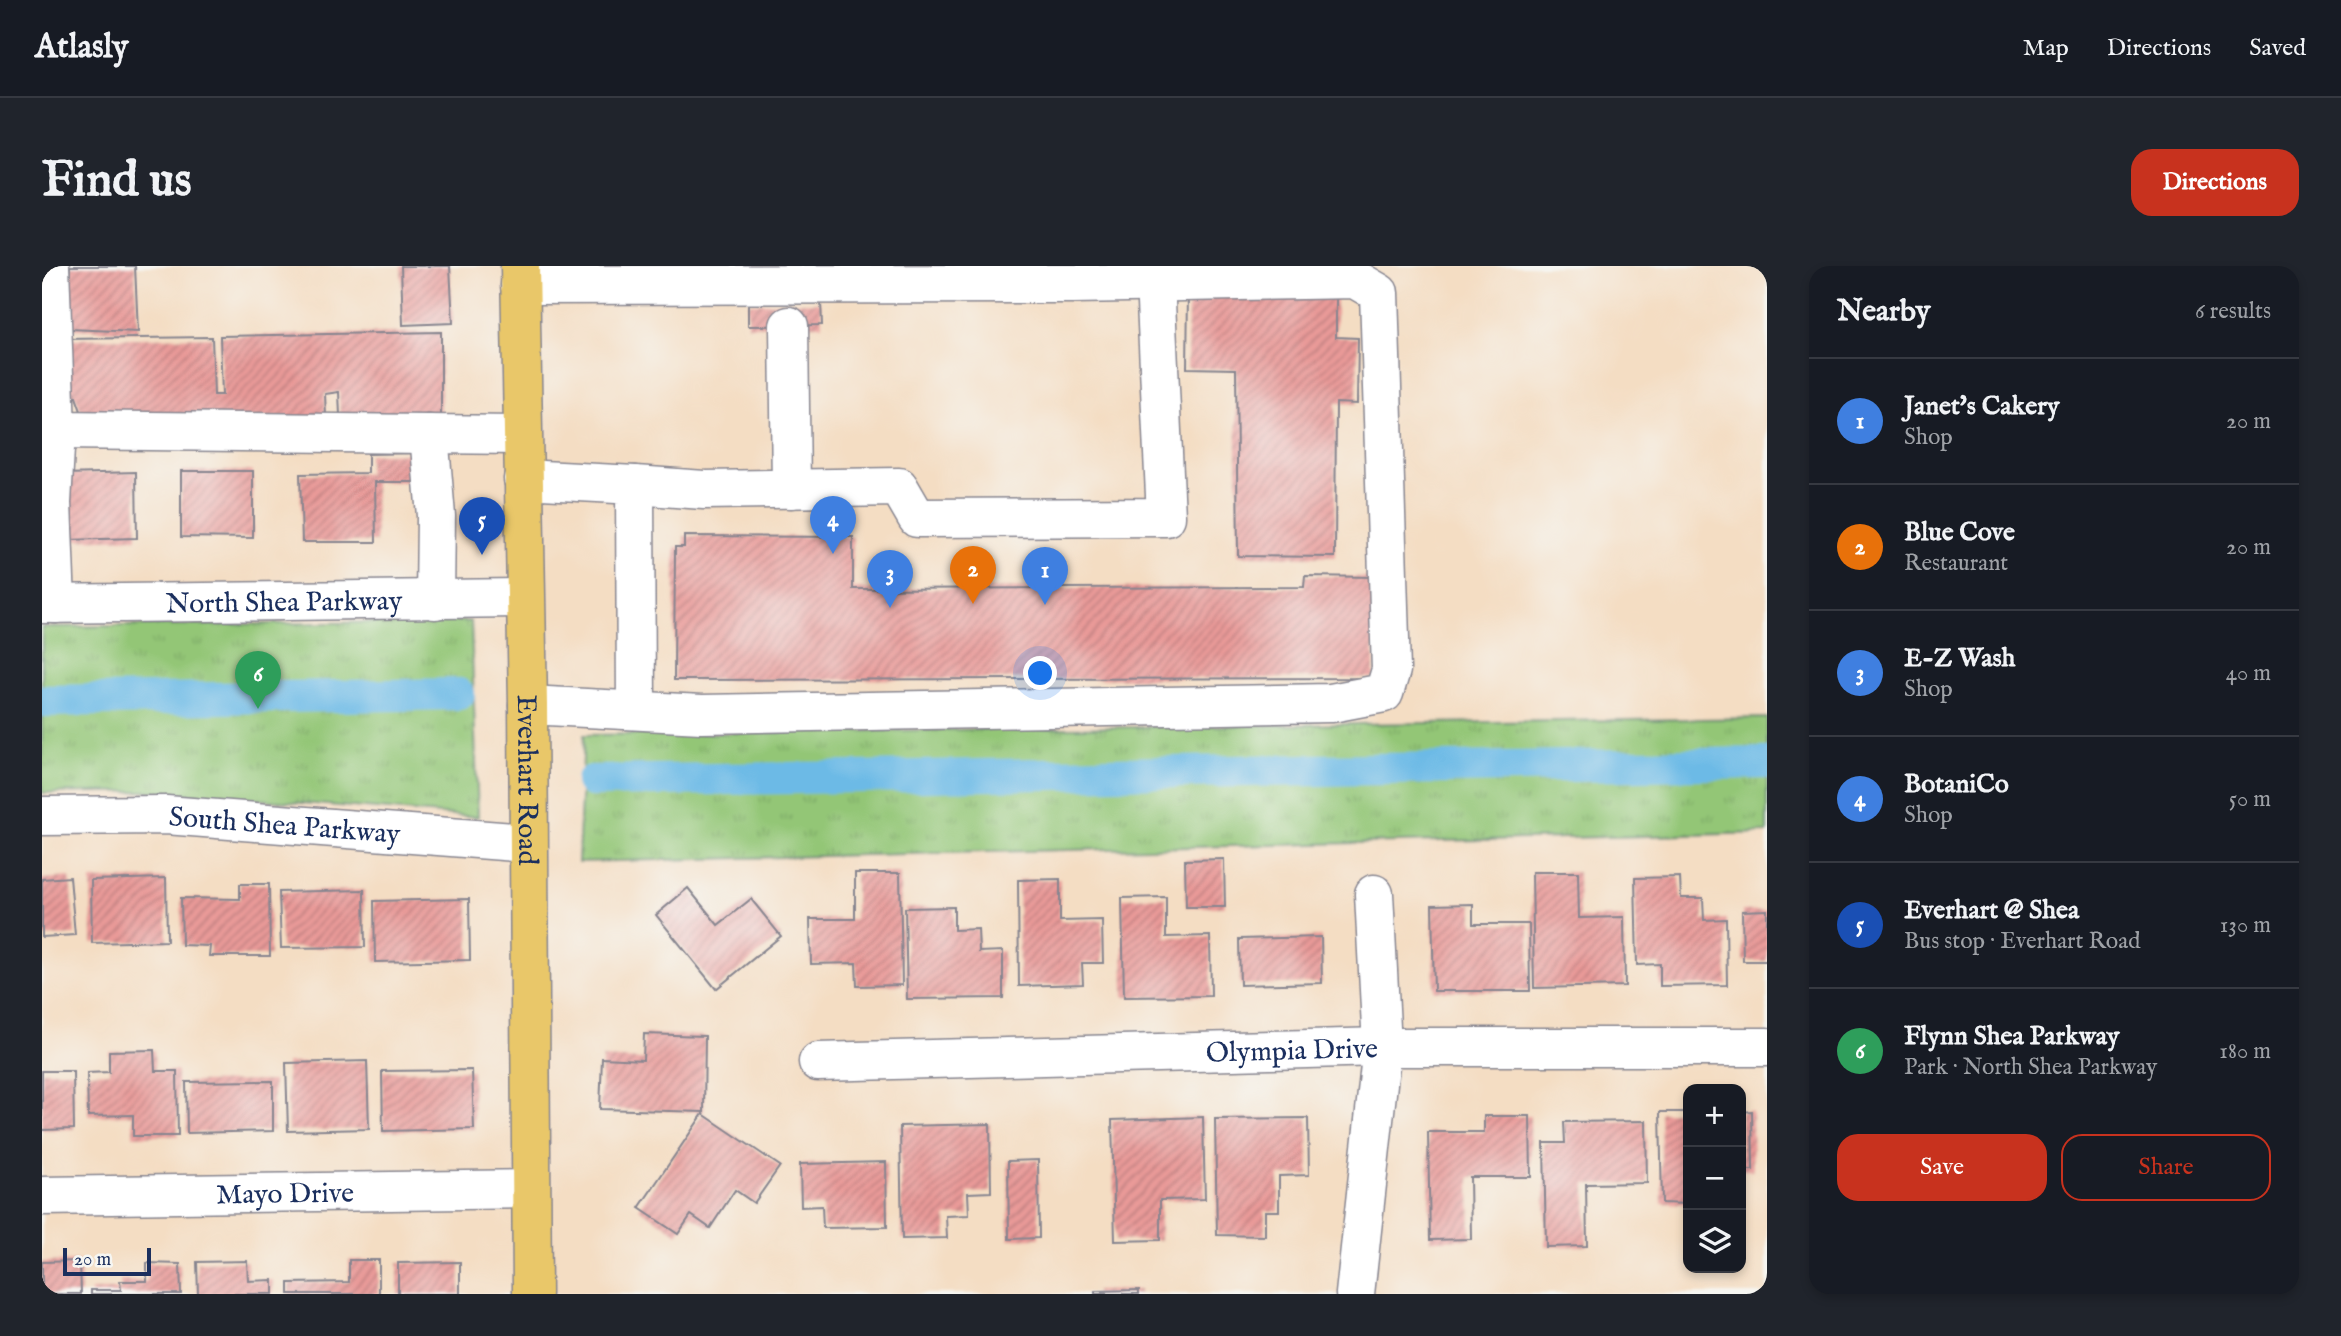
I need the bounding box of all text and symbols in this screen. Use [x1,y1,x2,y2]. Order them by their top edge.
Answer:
text: Atlasly [35,27,128,69]
text: Map [2023,33,2069,64]
text: Directions [2107,33,2211,64]
text: Saved [2249,33,2306,64]
button: Directions [2131,149,2299,216]
text: Find us [42,151,192,213]
text: Nearby [1837,293,1930,331]
text: 6 results [2195,297,2271,326]
text: Janet's Cakery [1904,390,2060,423]
text: 1 [1856,407,1864,436]
text: 20 m [2226,407,2271,436]
text: Shop [1904,423,1953,452]
pin: 4 [810,496,856,554]
pin: 5 [459,497,505,555]
text: Blue Cove [1904,516,2015,549]
text: 2 [1855,533,1865,562]
text: 20 m [2226,533,2271,562]
pin: 2 [950,546,996,604]
pin: 1 [1022,547,1068,605]
text: Restaurant [1904,549,2008,578]
pin: 3 [867,550,913,608]
street label: North Shea Parkway [165,585,403,622]
text: E-Z Wash [1904,642,2015,675]
pin: 6 [235,651,281,709]
your location [1023,656,1057,690]
text: 3 [1856,659,1864,688]
text: 40 m [2226,659,2271,688]
text: Shop [1904,675,1953,704]
street label: Everhart Road [508,694,544,866]
text: BotaniCo [1904,768,2009,801]
text: 4 [1854,785,1866,814]
text: 50 m [2229,785,2271,814]
street label: South Shea Parkway [167,800,402,853]
text: Shop [1904,801,1953,830]
text: Everhart @ Shea [1904,894,2079,927]
text: 5 [1856,911,1864,940]
text: 130 m [2220,911,2271,940]
text: Bus stop · Everhart Road [1904,927,2140,956]
text: Flynn Shea Parkway [1904,1020,2120,1053]
street label: Olympia Drive [1205,1032,1378,1072]
text: 6 [1855,1037,1865,1066]
text: 180 m [2219,1037,2271,1066]
text: Park · North Shea Parkway [1904,1053,2157,1082]
map controls [1683,1084,1746,1273]
button: + [1683,1084,1746,1147]
button: Save [1837,1134,2047,1201]
button: Share [2061,1134,2271,1201]
button: − [1683,1147,1746,1210]
street label: Mayo Drive [216,1177,354,1214]
button: layers [1683,1210,1746,1273]
scale bar [63,1245,150,1277]
text: 20 m [74,1248,111,1272]

